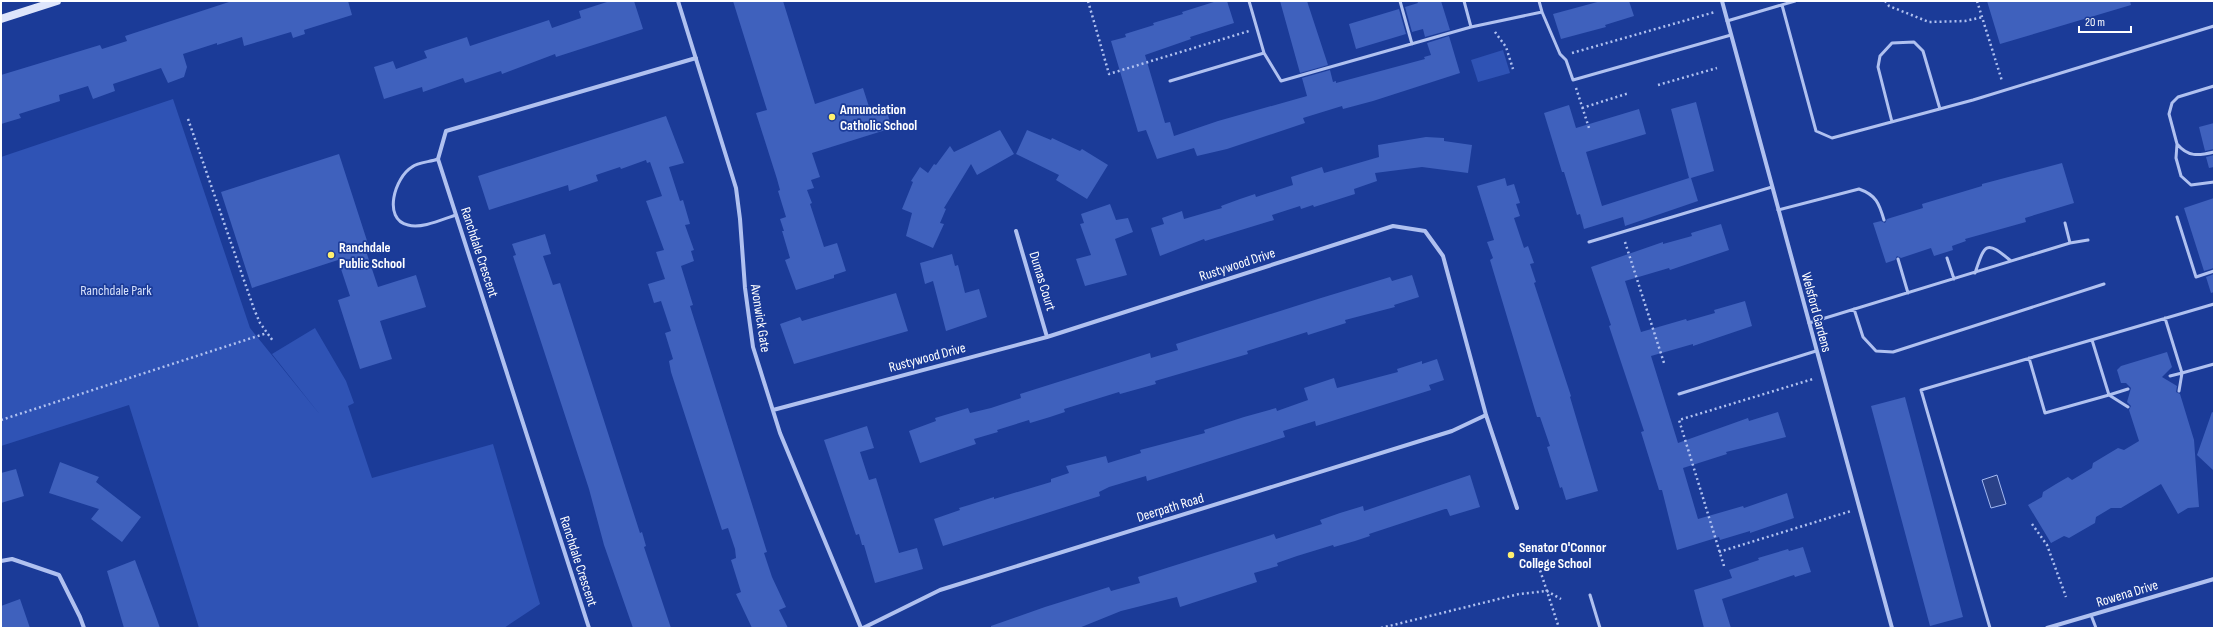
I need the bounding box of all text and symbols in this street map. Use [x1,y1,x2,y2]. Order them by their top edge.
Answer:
scale bar [2079,8,2131,34]
text: 20 m [2085,15,2105,30]
place label: Annunciation Catholic School [839,101,917,134]
marker: Annunciation Catholic School [827,112,837,122]
street label: Ranchdale Crescent [457,205,502,299]
place label: Ranchdale Public School [339,239,405,272]
street label: Rustywood Drive [1197,244,1277,285]
street label: Dumas Court [1025,249,1060,313]
marker: Ranchdale Public School [326,250,336,260]
street label: Welsford Gardens [1798,270,1835,354]
park label: Ranchdale Park [80,282,152,299]
street label: Avonwick Gate [747,282,774,353]
street label: Rustywood Drive [887,339,967,376]
street label: Deerpath Road [1135,489,1206,526]
street label: Ranchdale Crescent [556,514,601,608]
place label: Senator O'Connor College School [1519,539,1607,572]
marker: Senator O'Connor College School [1506,550,1516,560]
street label: Rowena Drive [2094,576,2160,611]

